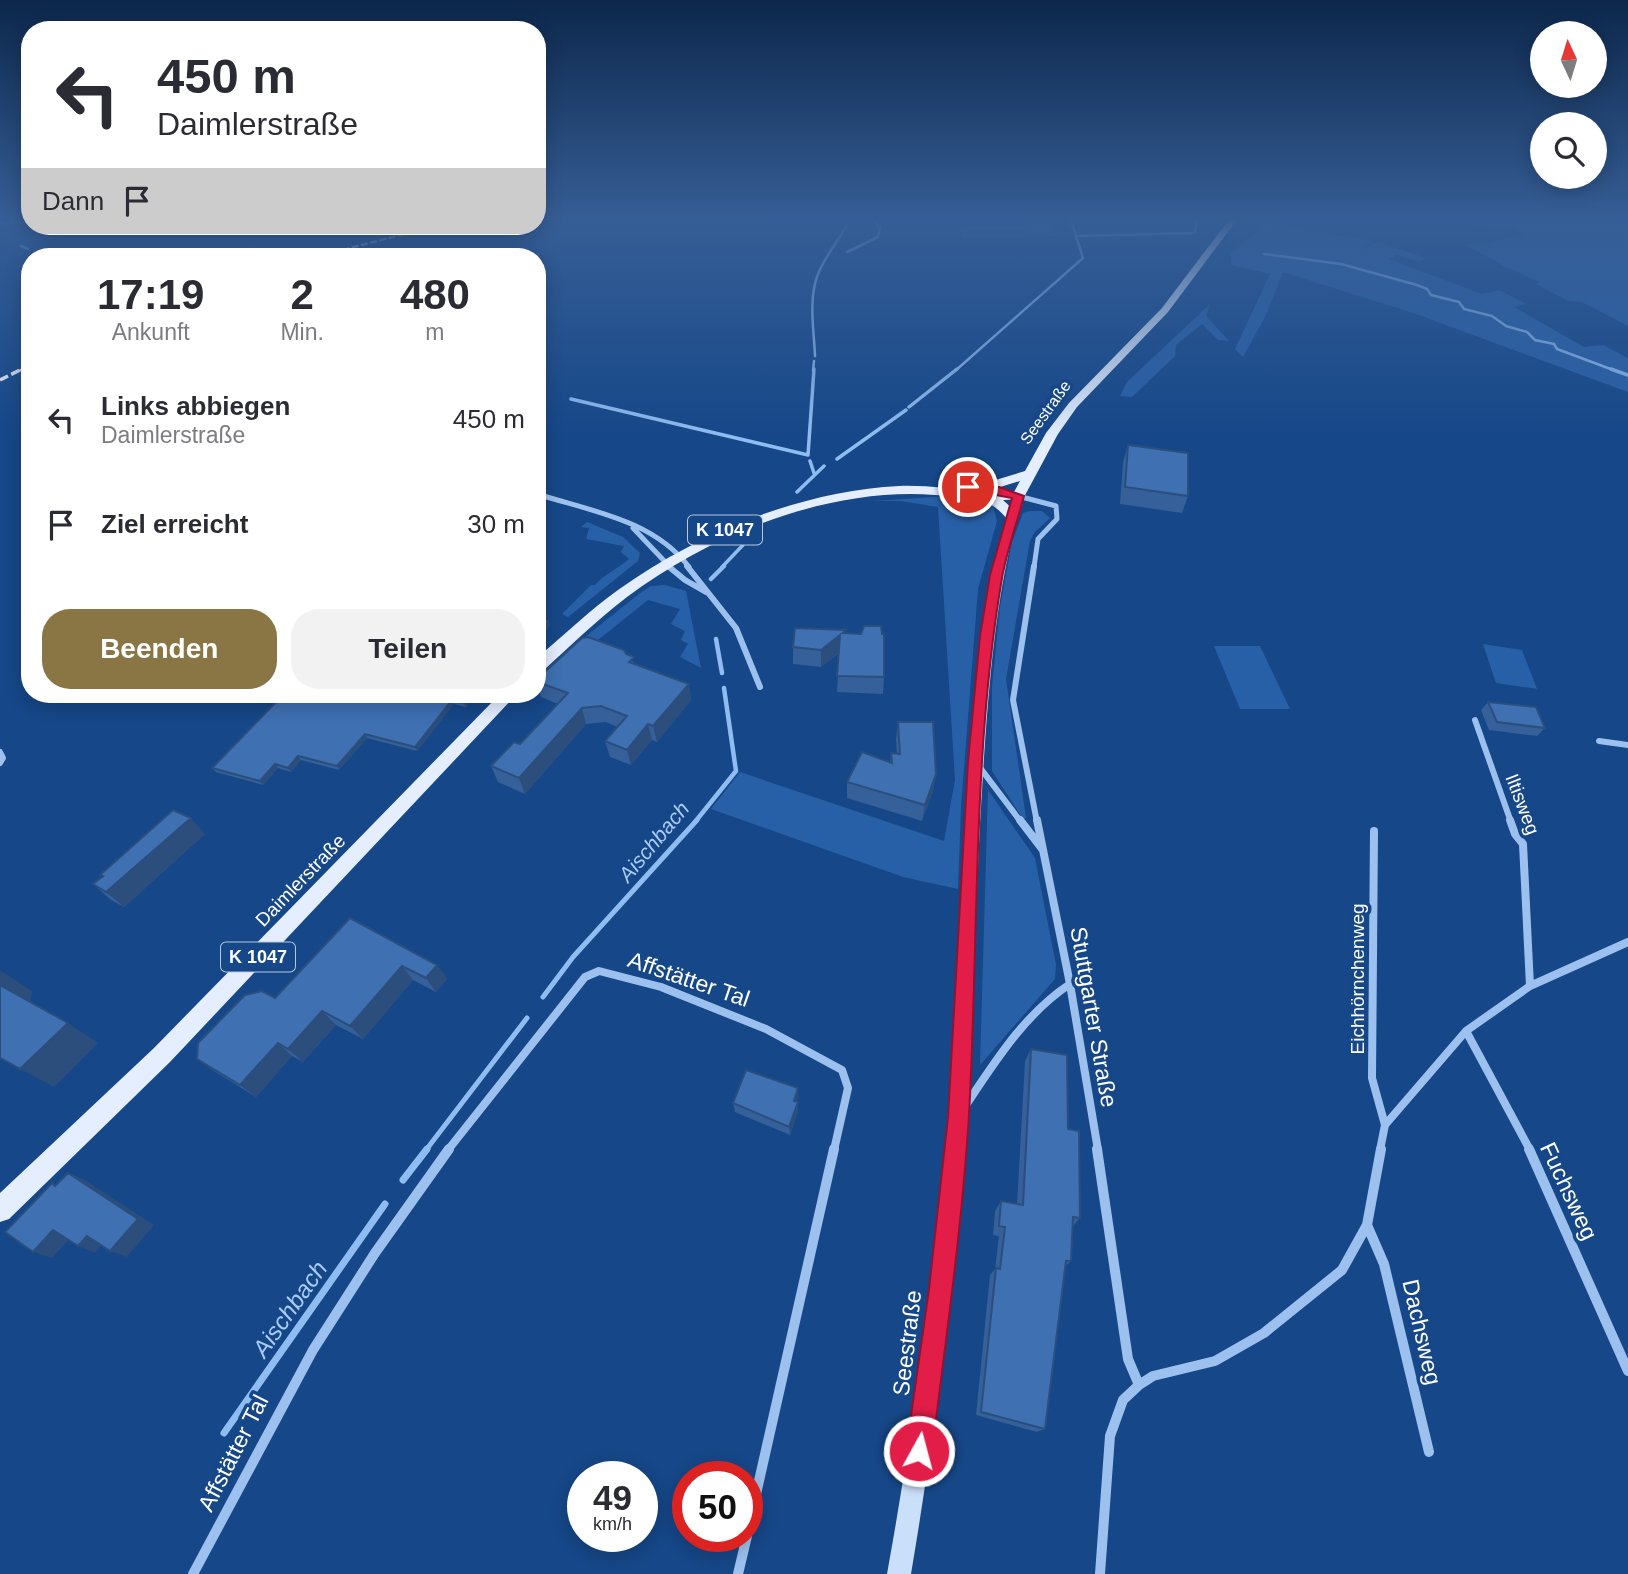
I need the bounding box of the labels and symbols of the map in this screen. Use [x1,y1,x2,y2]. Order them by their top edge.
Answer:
north arrow [1530,21,1606,98]
street label: Seestraße [1017,377,1074,447]
pin [938,457,998,517]
road number: K 1047 [688,516,762,544]
street label: Iltisweg [1501,771,1544,838]
water label: Aischbach [612,797,694,888]
street label: Daimlerstraße [251,830,349,931]
street label: Eichhörnchenweg [1347,903,1368,1055]
street label: Stuttgarter Straße [1065,925,1123,1109]
road number: K 1047 [221,942,295,972]
street label: Affstätter Tal [625,946,753,1012]
street label: Fuchsweg [1535,1138,1603,1244]
water label: Aischbach [246,1256,332,1363]
street label: Dachsweg [1397,1277,1447,1387]
street label: Seestraße [888,1289,926,1397]
street label: Affstätter Tal [193,1391,273,1515]
position arrow [882,1414,956,1488]
speed limit sign: 50 [672,1461,763,1552]

